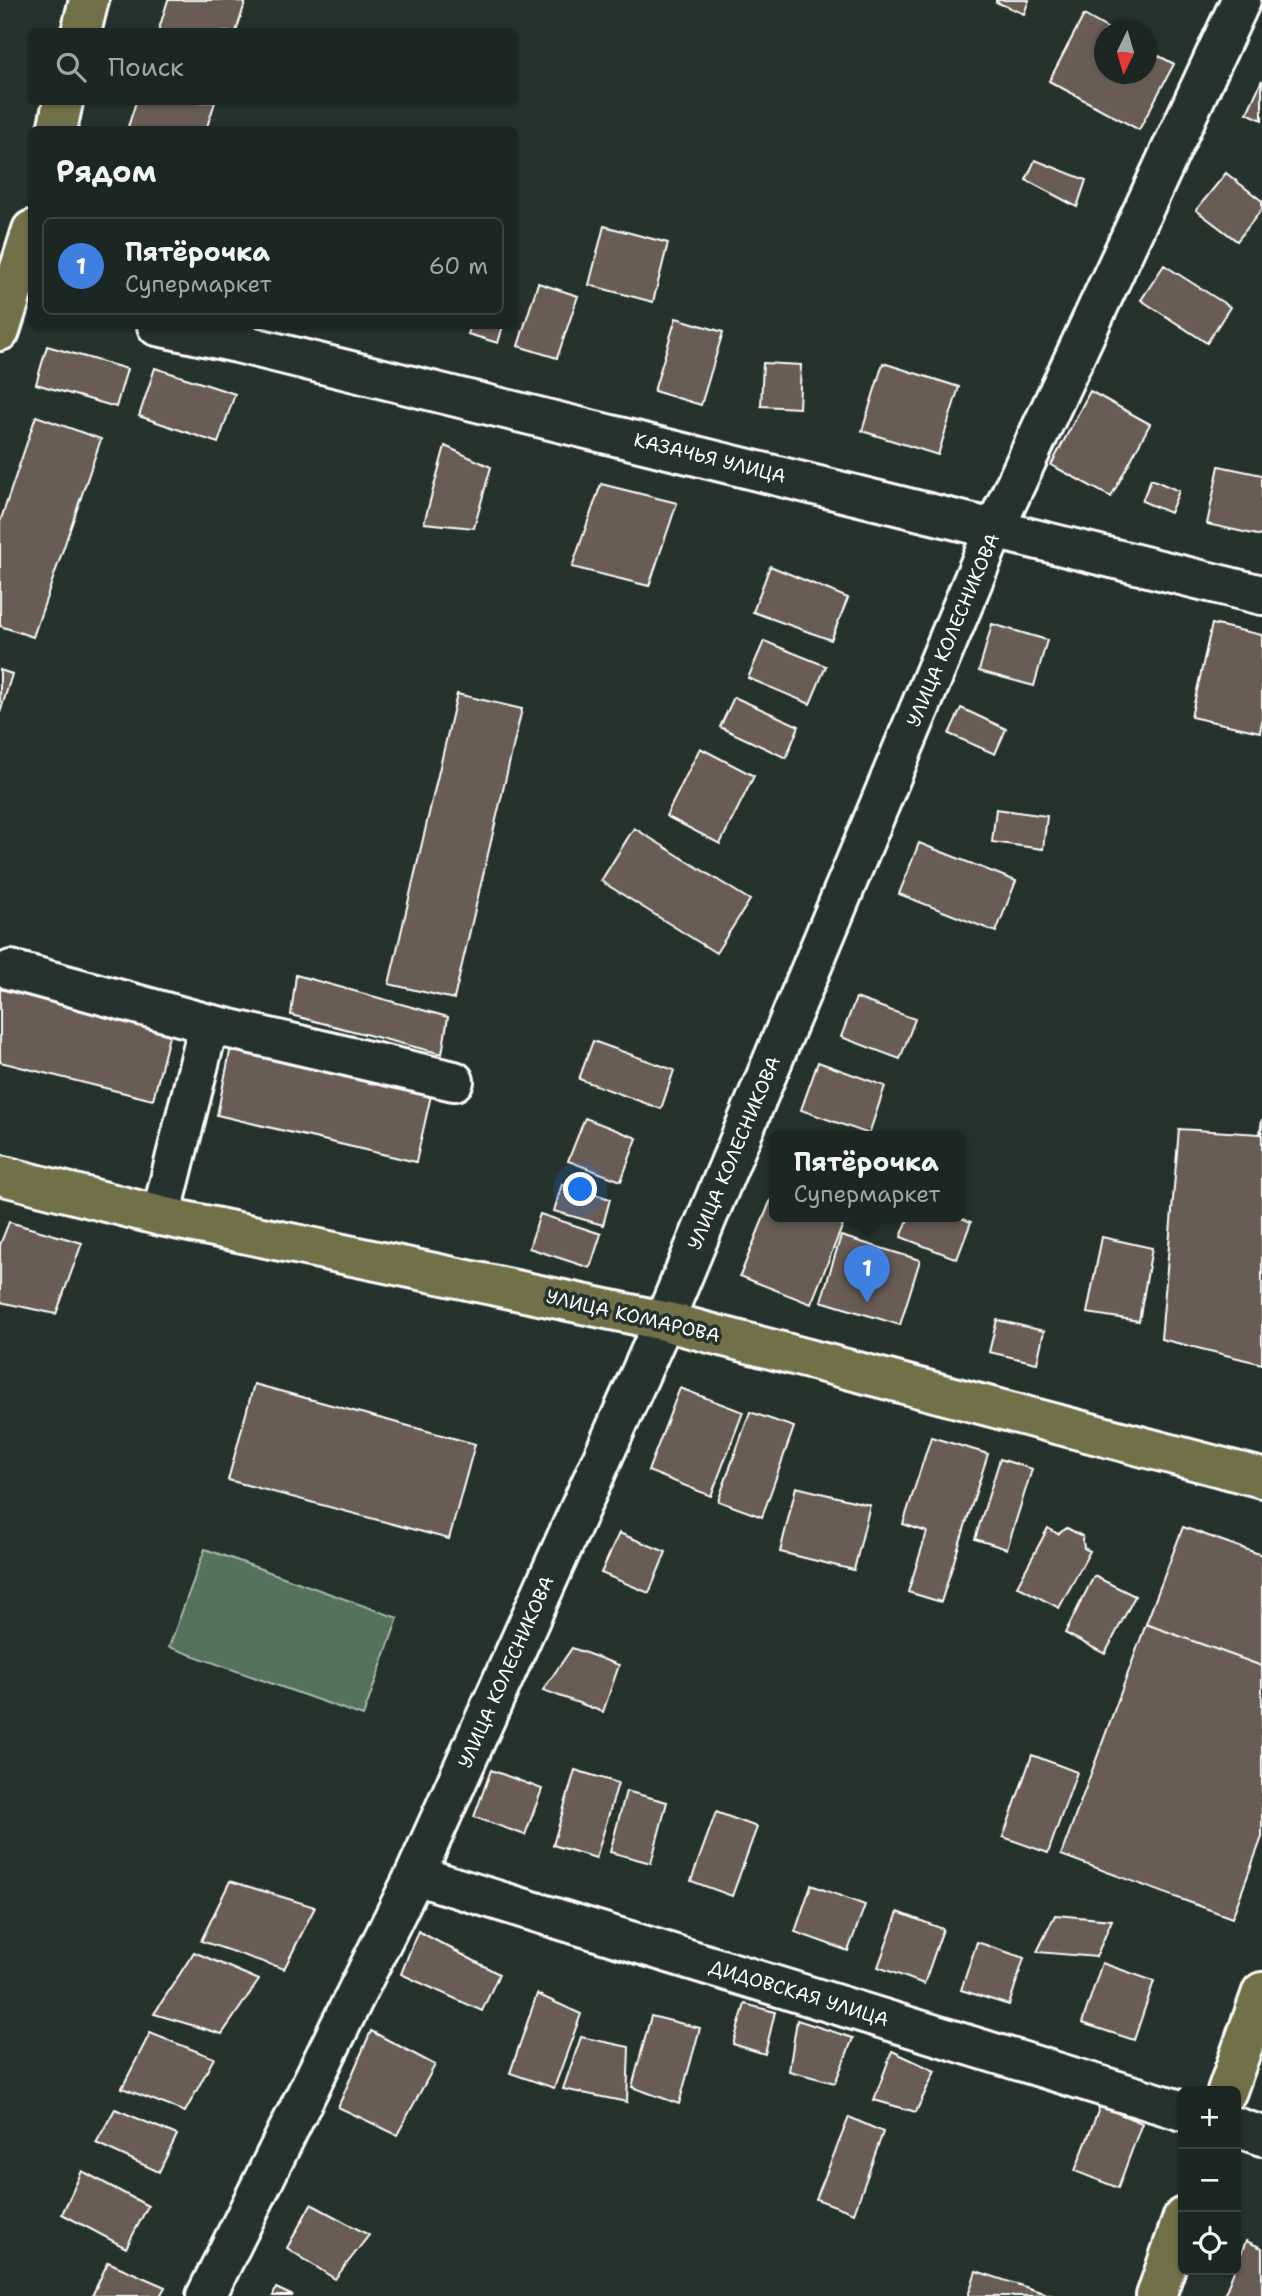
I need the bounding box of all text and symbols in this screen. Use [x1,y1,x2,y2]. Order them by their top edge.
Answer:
north arrow [1094,21,1157,84]
search box [28,28,518,105]
icon: search [52,48,90,86]
text: Поиск [108,49,184,84]
text: Рядом [56,151,156,192]
text: Пятёрочка [125,234,270,269]
text: 1 [76,251,86,281]
text: 60 m [429,251,488,281]
text: Супермаркет [125,269,272,299]
street label: КАЗАЧЬЯ УЛИЦА [631,427,789,489]
street label: УЛИЦА КОЛЕСНИКОВА [901,529,1005,731]
street label: УЛИЦА КОЛЕСНИКОВА [682,1052,786,1254]
popup [769,1131,965,1222]
text: Пятёрочка [794,1144,939,1179]
your location [563,1172,597,1206]
text: Супермаркет [794,1179,940,1209]
pin: 1 [844,1245,890,1303]
street label: УЛИЦА КОМАРОВА [544,1284,723,1348]
street label: УЛИЦА КОЛЕСНИКОВА [452,1572,560,1772]
street label: ДИДОВСКАЯ УЛИЦА [706,1954,892,2032]
map controls [1178,2086,1241,2275]
button: + [1178,2086,1241,2149]
button: − [1178,2149,1241,2212]
button: locate [1178,2212,1241,2275]

